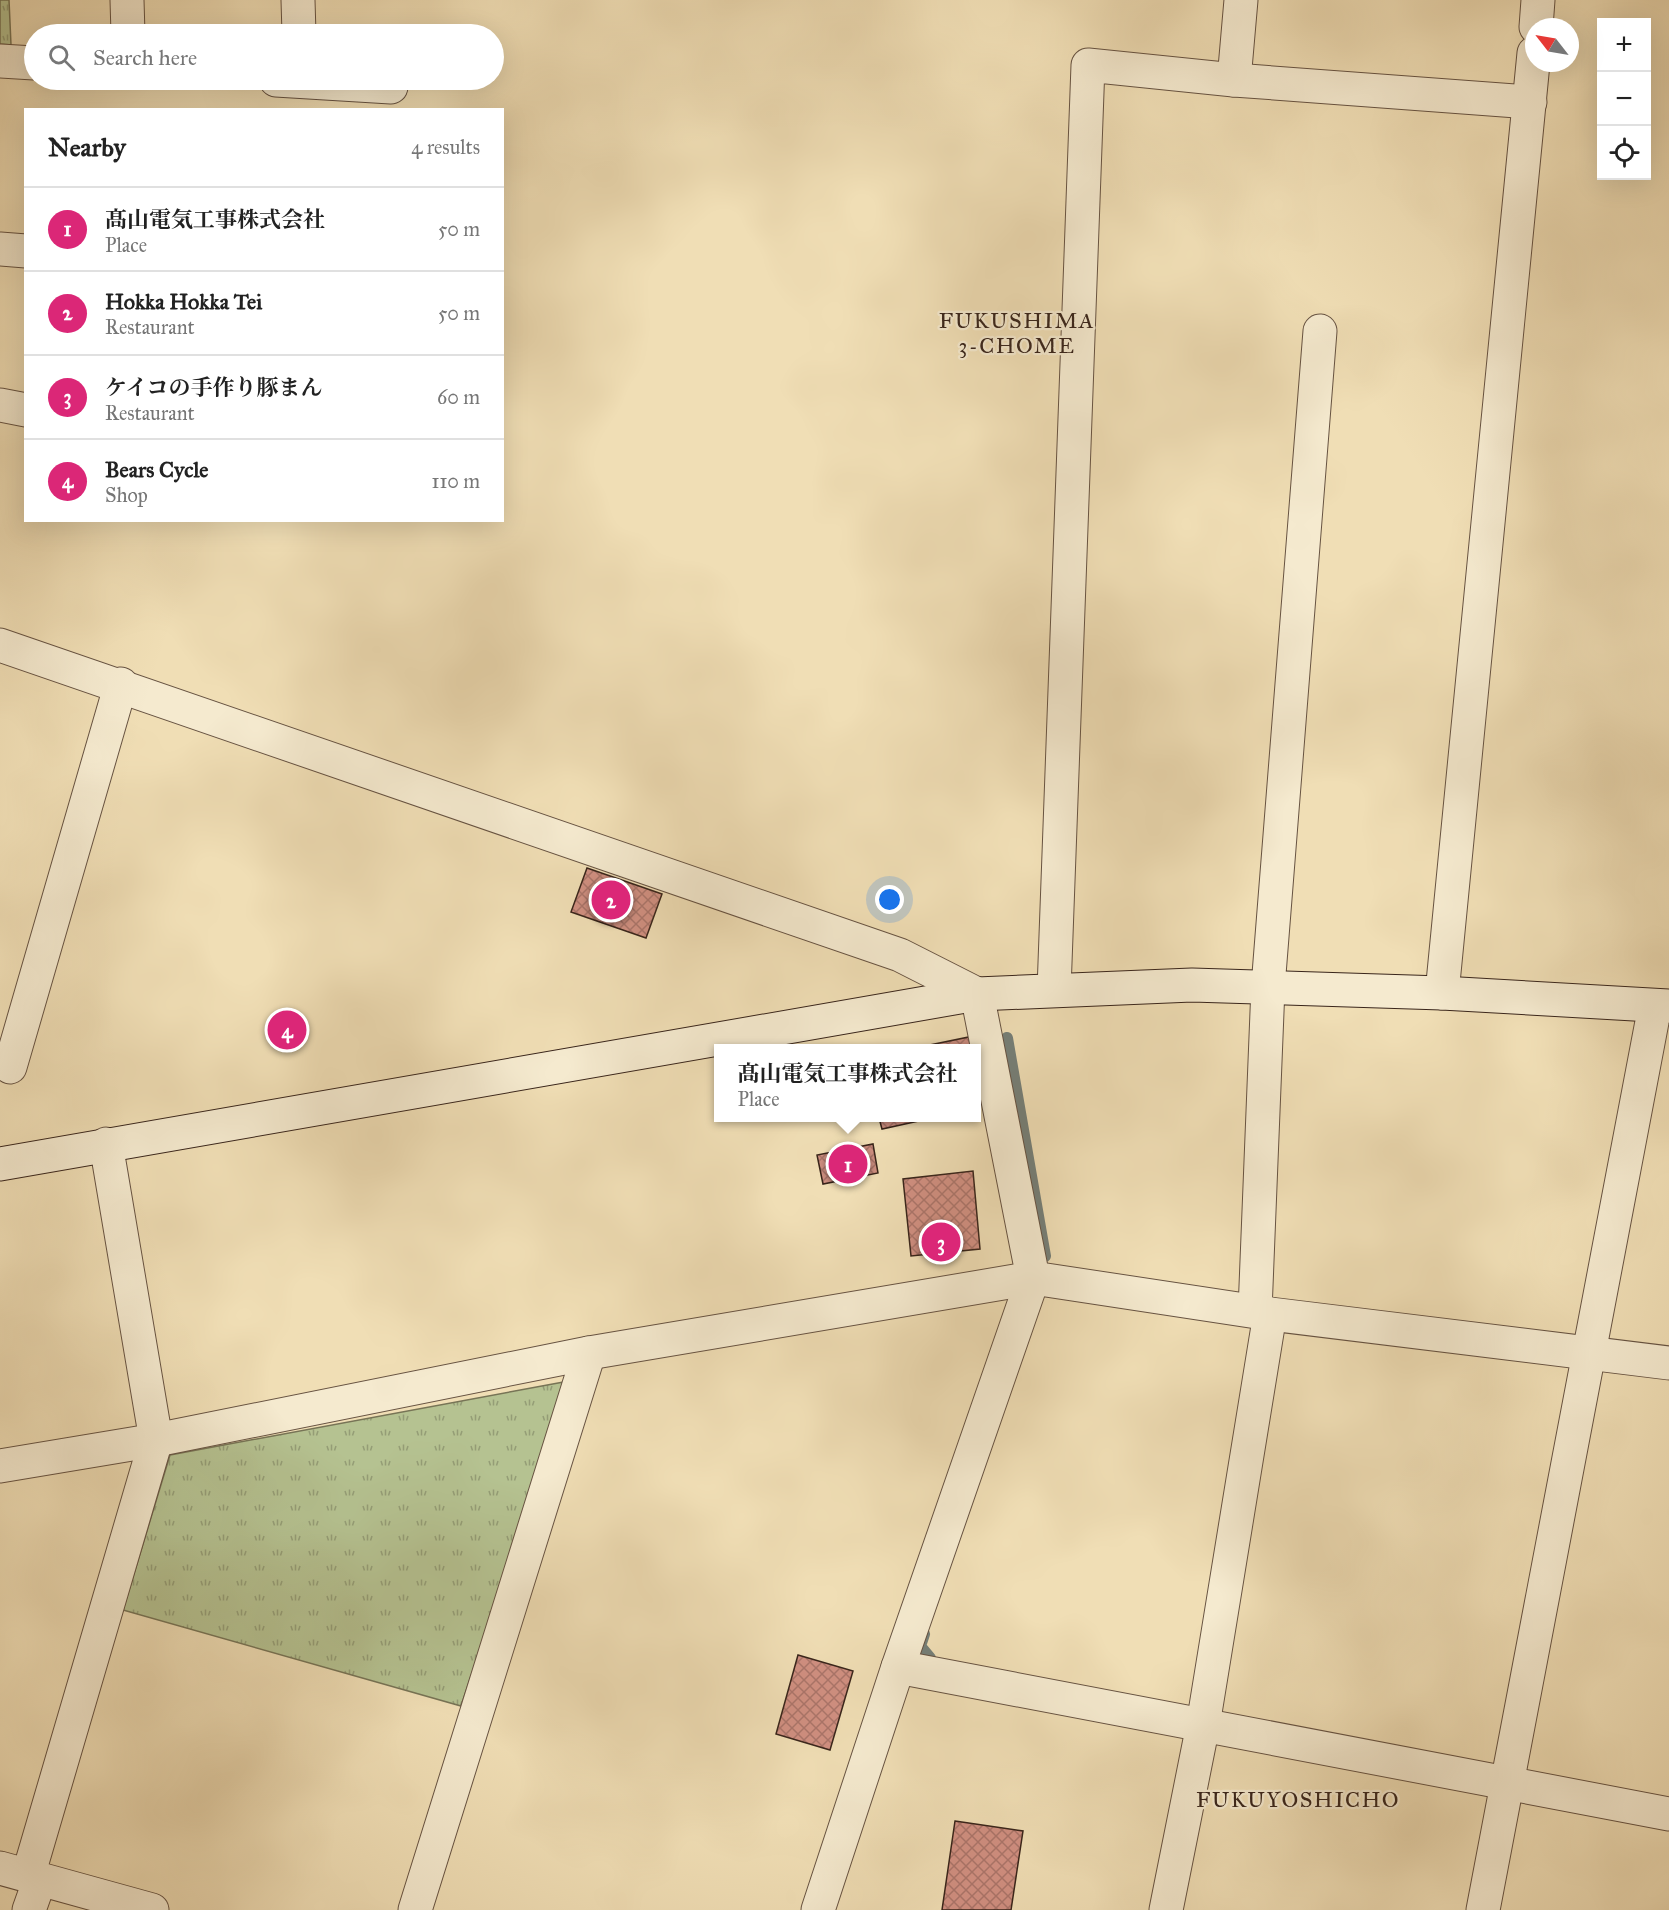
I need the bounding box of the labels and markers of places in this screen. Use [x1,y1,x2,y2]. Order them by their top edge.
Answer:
pin: 2 [592,878,630,922]
pin: 4 [268,1008,306,1052]
pin: 1 [828,1142,868,1186]
pin: 3 [922,1220,960,1264]

